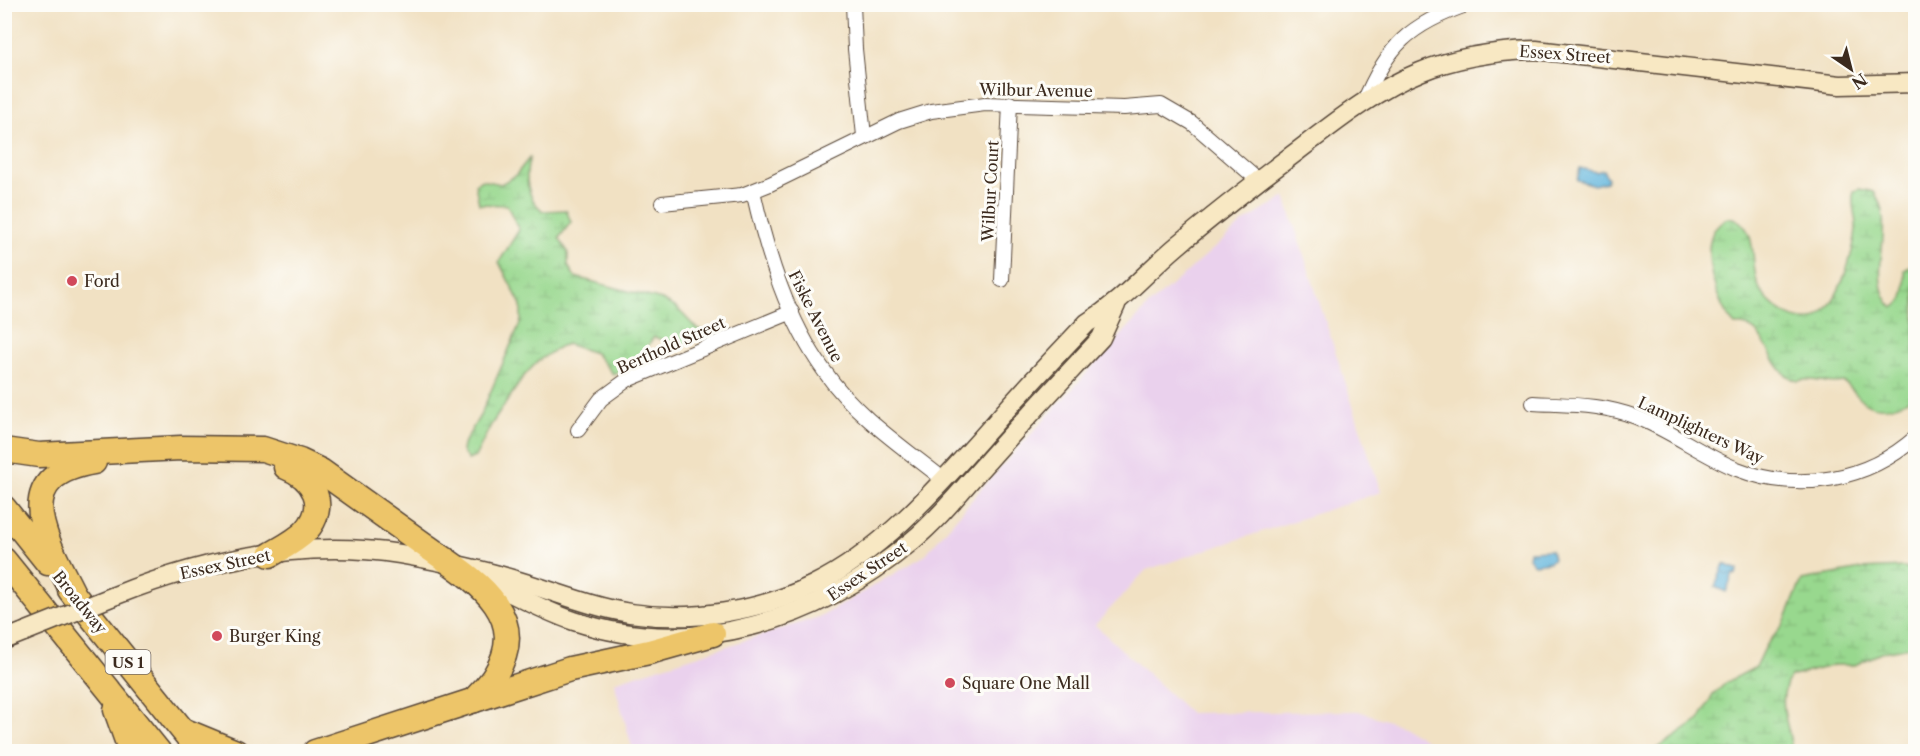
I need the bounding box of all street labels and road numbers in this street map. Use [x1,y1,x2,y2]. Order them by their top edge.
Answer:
street label: Essex Street [1518,41,1612,67]
street label: Wilbur Avenue [978,79,1093,101]
street label: Wilbur Court [977,139,1003,243]
street label: Fiske Avenue [784,267,848,365]
street label: Berthold Street [614,312,729,378]
street label: Lamplighters Way [1635,392,1768,468]
street label: Essex Street [823,537,911,605]
street label: Essex Street [178,545,272,583]
street label: Broadway [49,566,112,638]
road number: US 1 [106,650,150,674]

